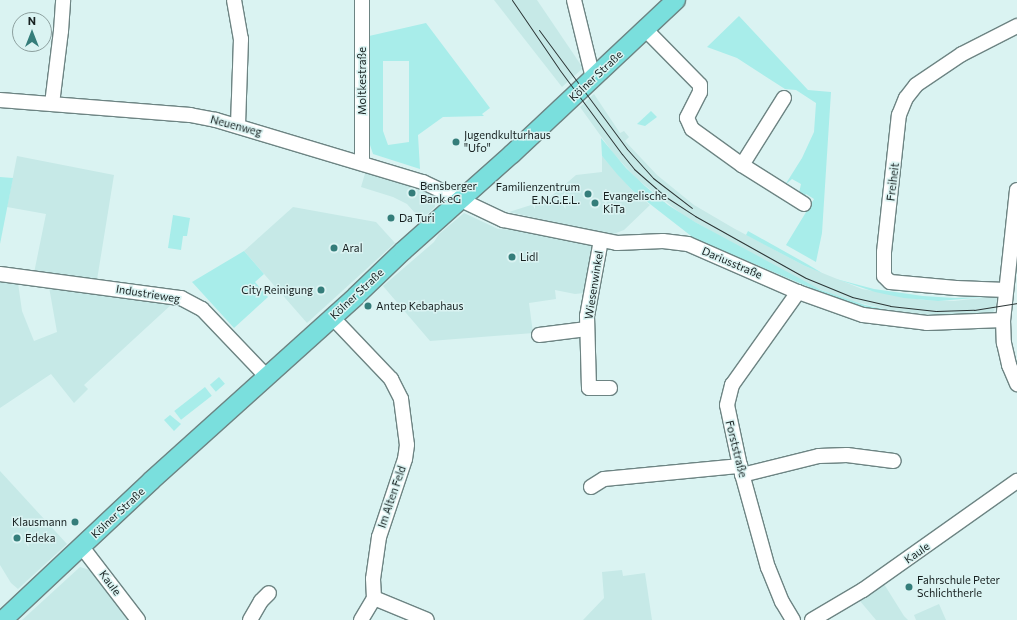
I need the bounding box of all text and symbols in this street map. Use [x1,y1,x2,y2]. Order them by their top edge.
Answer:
north arrow [12,12,52,52]
text: N [28,14,36,27]
street label: Moltkestraße [355,47,369,115]
street label: Kölner Straße [567,48,625,104]
street label: Neuenweg [209,113,263,139]
place label: Jugendkulturhaus "Ufo" [464,129,551,155]
marker: Jugendkulturhaus "Ufo" [451,137,461,147]
street label: Freiheit [884,162,902,202]
place label: Bensberger Bank eG [420,180,477,206]
place label: Familienzentrum E.N.G.E.L. [496,181,580,207]
marker: Bensberger Bank eG [407,188,417,198]
marker: Familienzentrum E.N.G.E.L. [583,189,593,199]
place label: Evangelische KiTa [603,190,667,216]
marker: Evangelische KiTa [590,198,600,208]
place label: Da Turi [399,211,434,225]
marker: Da Turi [386,213,396,223]
place label: Aral [342,241,362,255]
marker: Aral [329,243,339,253]
street label: Dariusstraße [700,244,764,282]
place label: Lidl [520,250,538,264]
street label: Wiesenwinkel [582,250,606,320]
marker: Lidl [507,252,517,262]
street label: Kölner Straße [328,266,386,322]
street label: Industrieweg [115,282,181,306]
place label: City Reinigung [241,283,313,297]
marker: City Reinigung [316,285,326,295]
place label: Antep Kebaphaus [376,299,464,313]
marker: Antep Kebaphaus [363,301,373,311]
street label: Forststraße [723,419,749,479]
street label: Im Alten Feld [375,464,409,530]
street label: Kölner Straße [89,485,147,541]
place label: Klausmann [12,515,67,529]
marker: Klausmann [70,517,80,527]
place label: Edeka [25,531,55,545]
marker: Edeka [12,533,22,543]
street label: Kaule [902,540,932,566]
street label: Kaule [96,568,124,598]
place label: Fahrschule Peter Schlichtherle [917,574,1000,600]
marker: Fahrschule Peter Schlichtherle [904,582,914,592]

